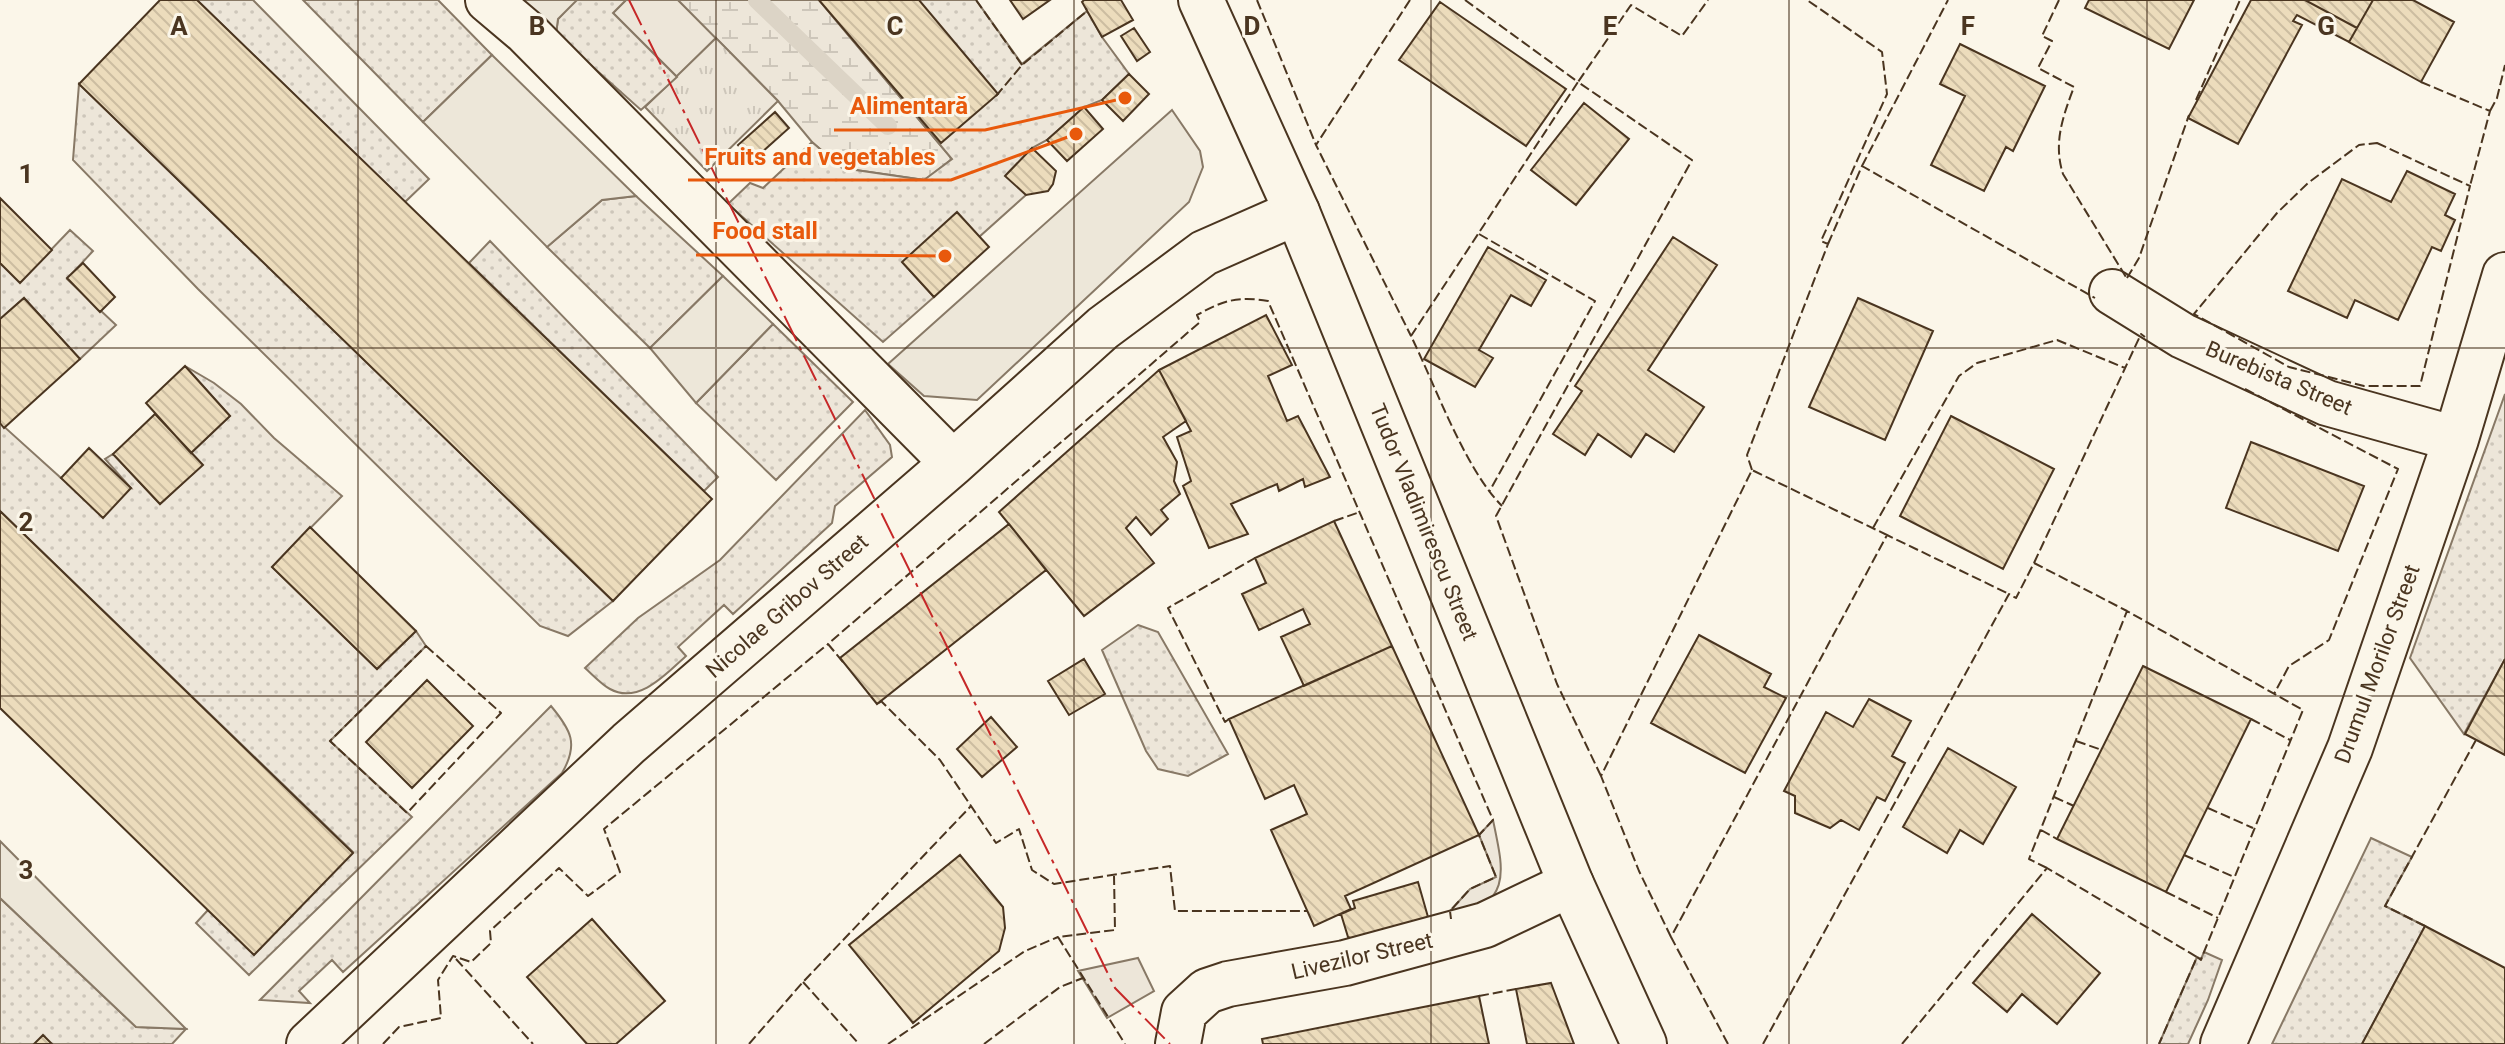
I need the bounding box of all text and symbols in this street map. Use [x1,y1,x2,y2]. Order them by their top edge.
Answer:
text: A [170,11,188,41]
text: B [529,11,545,41]
text: C [886,11,904,41]
text: D [1244,11,1260,41]
text: E [1603,11,1618,41]
text: F [1961,11,1975,41]
text: G [2317,11,2335,41]
callout: Alimentară [834,82,985,130]
text: Alimentară [850,92,968,120]
callout: Fruits and vegetables [688,132,951,180]
text: Fruits and vegetables [704,143,936,171]
text: 1 [19,159,33,189]
callout: Food stall [696,207,833,255]
text: Food stall [712,217,818,245]
street label: Burebista Street [2202,336,2356,420]
street label: Tudor Vladimirescu Street [1365,400,1483,644]
text: 2 [19,507,33,537]
street label: Nicolae Gribov Street [701,529,873,683]
street label: Drumul Morilor Street [2329,561,2425,767]
text: 3 [19,855,33,885]
street label: Livezilor Street [1289,928,1435,984]

